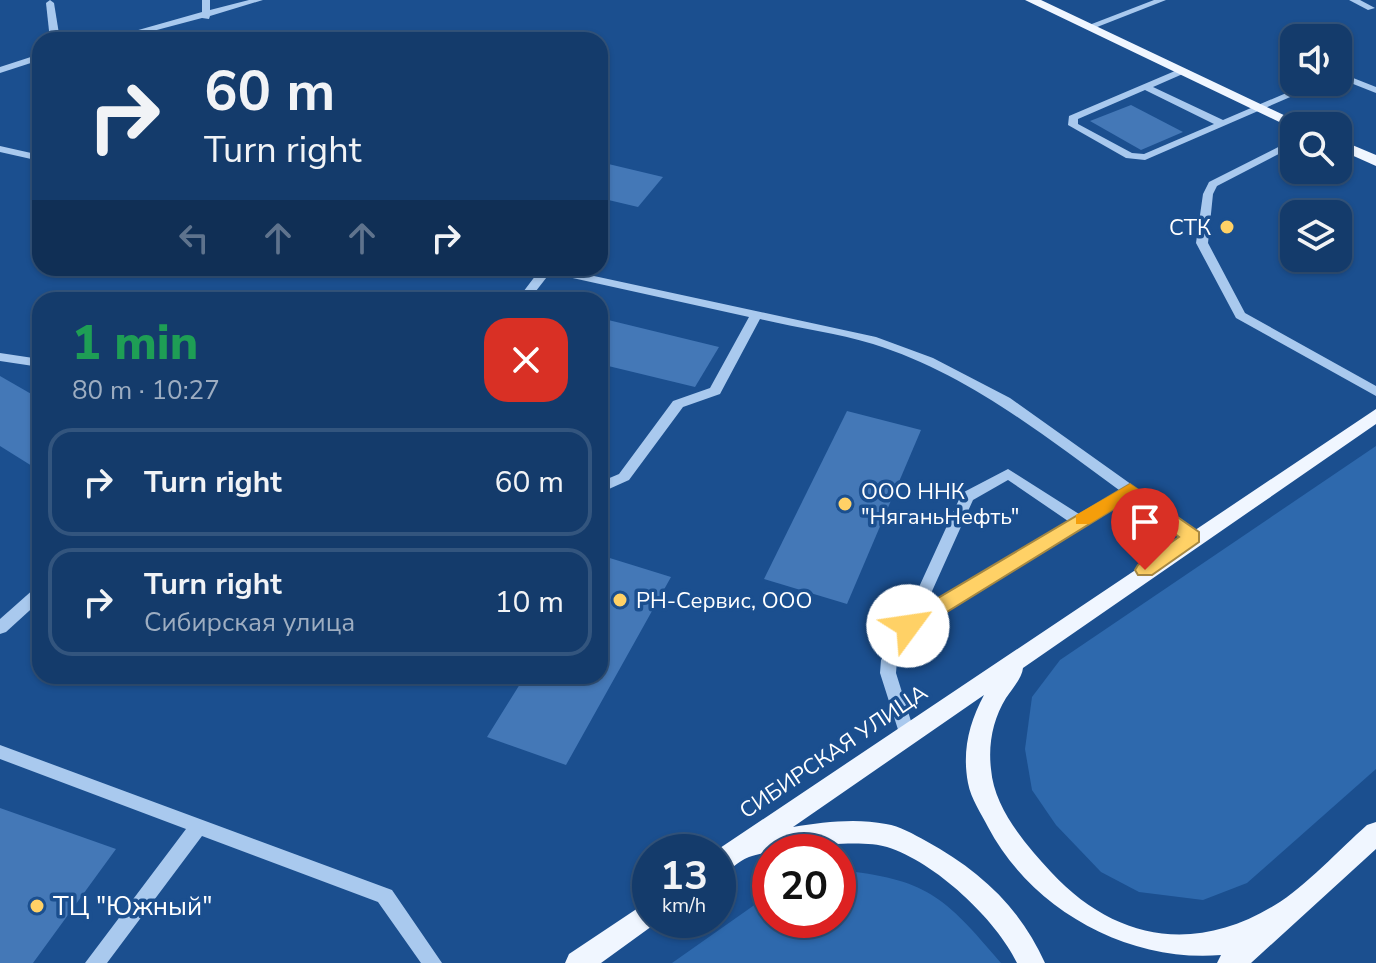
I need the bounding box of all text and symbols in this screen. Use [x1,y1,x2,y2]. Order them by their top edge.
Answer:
map controls [1280,24,1352,272]
button: sound [1280,24,1352,96]
text: 60 m [204,53,335,130]
icon: right [72,64,176,168]
button: search [1280,112,1352,184]
text: Turn right [204,126,361,175]
button: layers [1280,200,1352,272]
place label: СТК [1169,213,1211,243]
icon: left [172,216,216,260]
icon: ahead [256,216,300,260]
icon: ahead [340,216,384,260]
icon: right [424,216,468,260]
marker: СТК [1218,218,1236,236]
text: 1 min [72,310,198,376]
button: close [484,318,568,402]
text: 80 m · 10:27 [72,373,220,408]
icon: right [76,460,120,504]
text: Turn right [144,462,282,503]
text: 60 m [495,462,564,503]
place label: ООО ННК "НяганьНефть" [861,477,1019,532]
pin [1111,488,1179,570]
marker: ООО ННК "НяганьНефть" [836,495,854,513]
icon: arrive [1123,500,1167,544]
text: Turn right [144,564,282,605]
icon: right [76,580,120,624]
text: 10 m [495,582,564,623]
position arrow [866,584,950,668]
place label: РН-Сервис, ООО [636,586,812,616]
marker: РН-Сервис, ООО [611,591,629,609]
text: Сибирская улица [144,605,355,640]
street label: СИБИРСКАЯ УЛИЦА [734,678,933,826]
speed limit sign: 20 [752,834,856,938]
text: 13 [660,849,708,903]
place label: ТЦ "Южный" [53,889,212,924]
text: km/h [662,892,706,919]
marker: ТЦ "Южный" [28,897,46,915]

